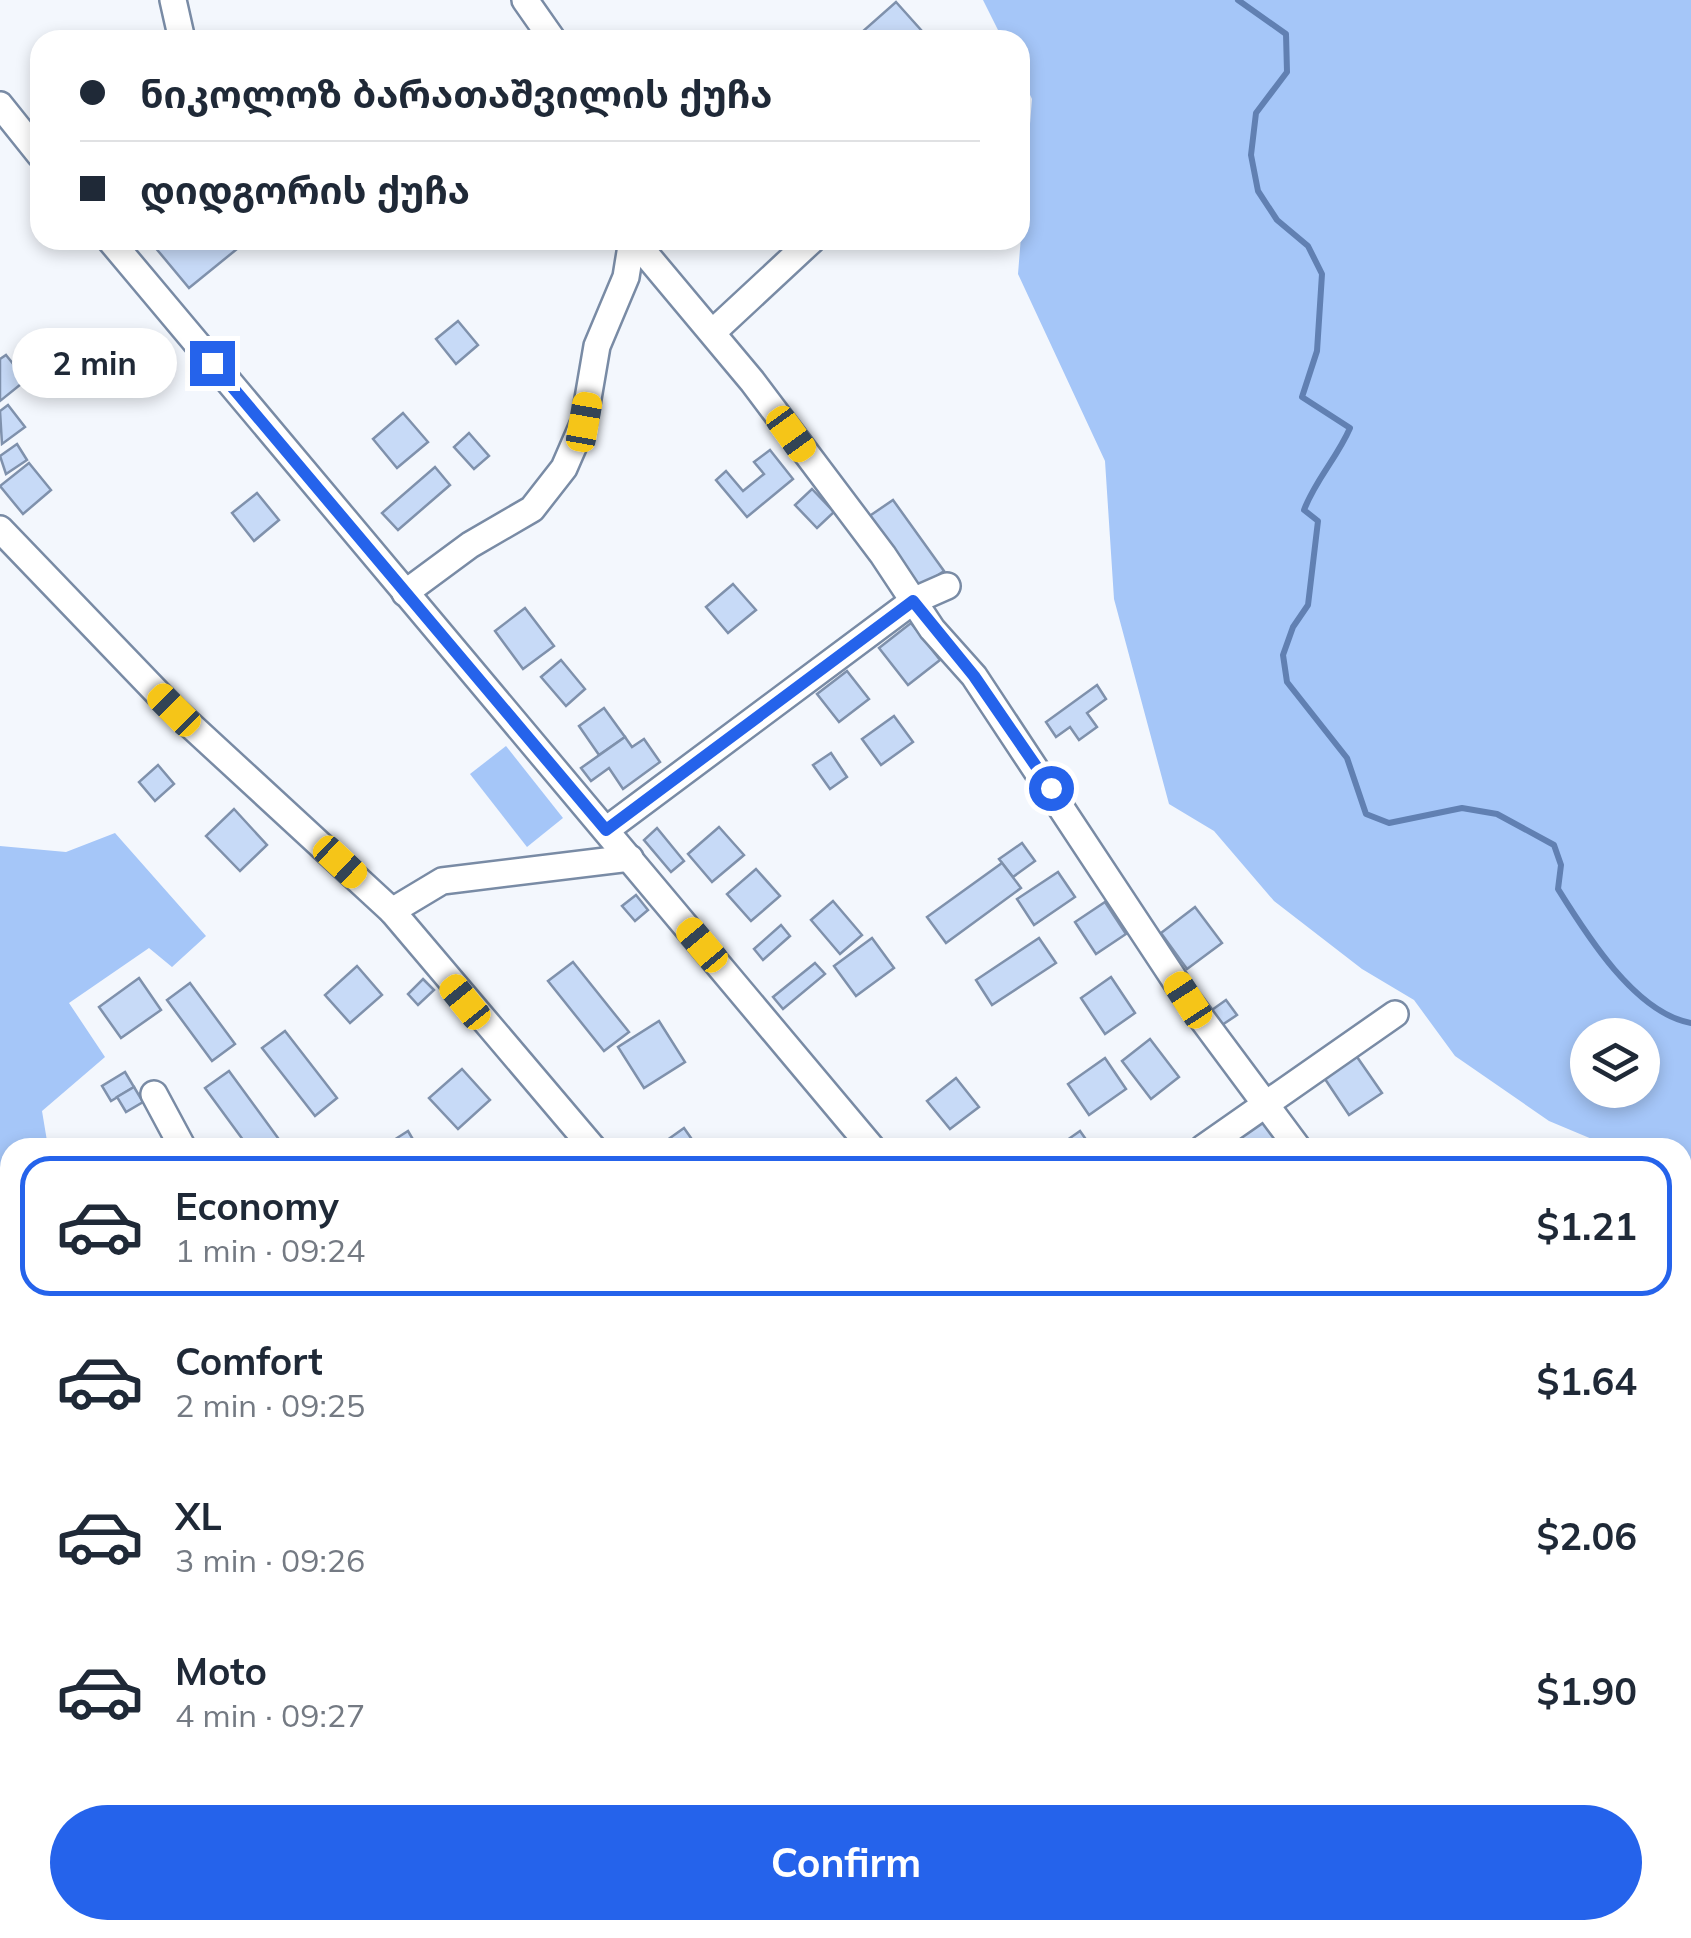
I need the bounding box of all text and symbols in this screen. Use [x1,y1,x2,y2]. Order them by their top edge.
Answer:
text: ნიკოლოზ ბარათაშვილის ქუჩა [140,70,773,118]
text: დიდგორის ქუჩა [140,166,470,214]
callout: 2 min [12,328,177,398]
route end [190,341,235,386]
text: 2 min [52,343,137,383]
car [564,390,604,454]
car [761,401,821,467]
car [142,678,206,742]
route start [1029,766,1074,811]
car [308,831,372,893]
car [671,912,733,978]
car [1159,967,1217,1033]
car [434,969,496,1035]
map controls [1570,1018,1660,1108]
button: layers [1570,1018,1660,1108]
icon: car [55,1181,145,1271]
text: Economy [175,1182,339,1230]
text: $1.21 [1536,1202,1637,1250]
text: 1 min · 09:24 [175,1230,365,1270]
icon: car [55,1336,145,1426]
text: Comfort [175,1337,323,1385]
text: $1.64 [1536,1357,1637,1405]
text: 2 min · 09:25 [175,1385,365,1425]
icon: car [55,1491,145,1581]
text: XL [175,1492,222,1540]
text: $2.06 [1536,1512,1637,1560]
text: 3 min · 09:26 [175,1540,365,1580]
icon: car [55,1646,145,1736]
text: Moto [175,1647,267,1695]
text: $1.90 [1536,1667,1637,1715]
text: 4 min · 09:27 [175,1695,365,1735]
button: Confirm [50,1805,1642,1920]

